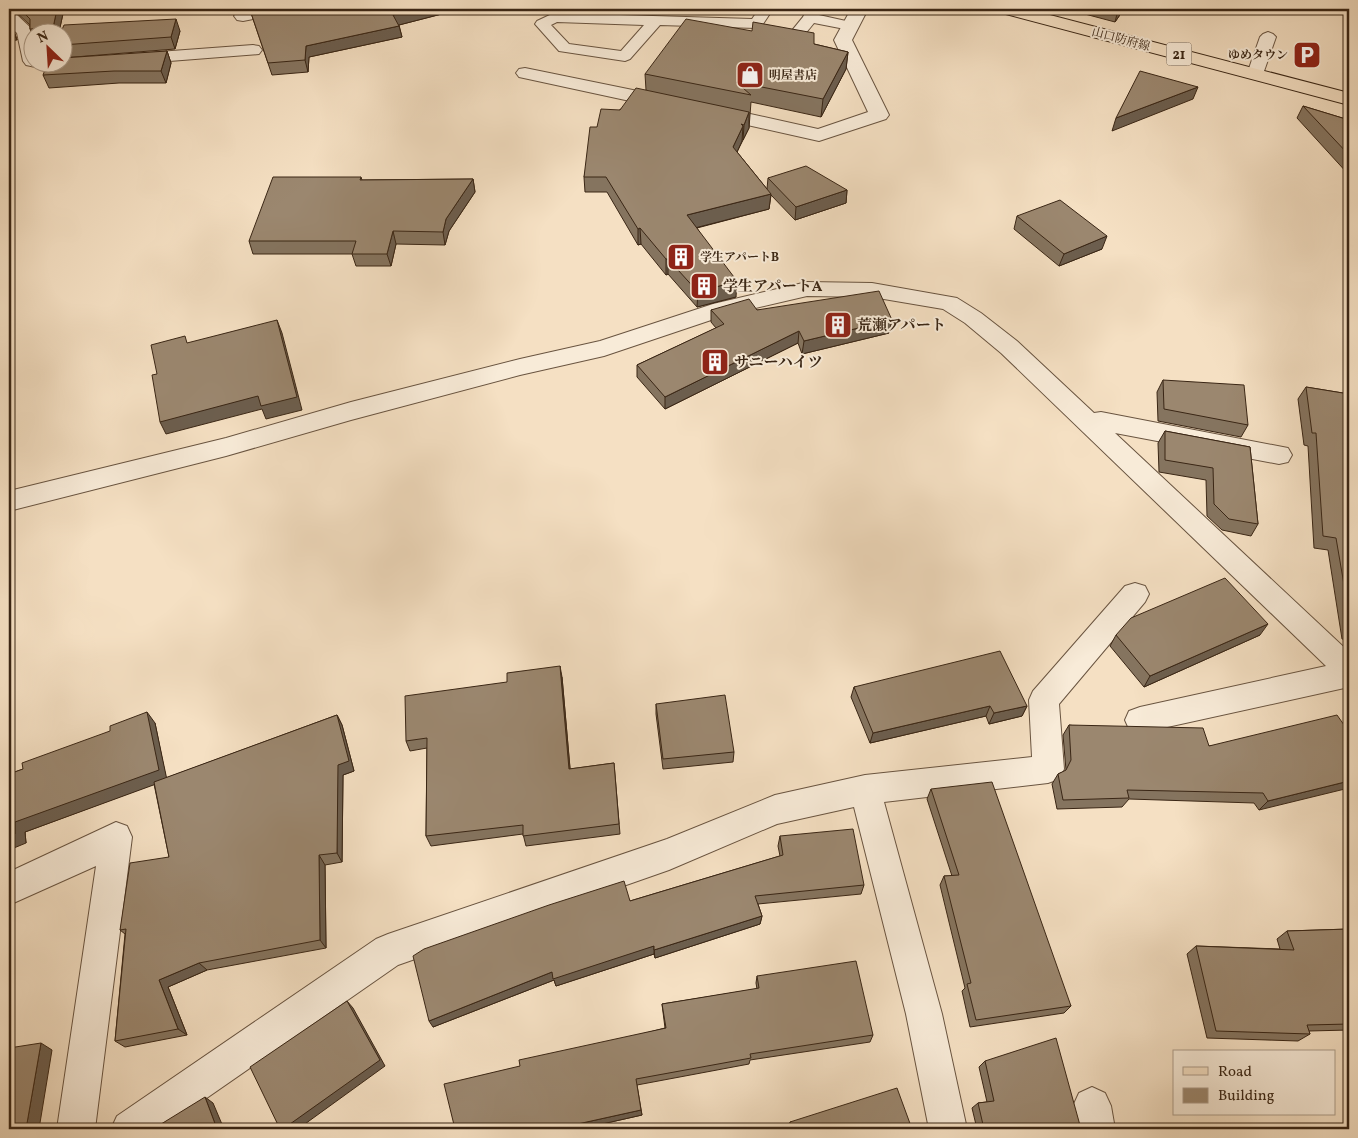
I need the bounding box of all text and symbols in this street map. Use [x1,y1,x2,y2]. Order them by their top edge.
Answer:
north arrow [22,22,72,72]
street label: 山口防府線 [1090,24,1152,55]
text: N [35,27,52,48]
parking icon: ゆめタウン [1292,40,1322,70]
road number: 21 [1166,42,1192,66]
place label: ゆめタウン [1228,48,1288,64]
shop icon: 明屋書店 [735,60,765,90]
place label: 明屋書店 [769,68,817,84]
building icon: 学生アパートB [666,242,696,272]
place label: 学生アパートB [700,250,779,266]
building icon: 学生アパートA [689,271,719,301]
place label: 学生アパートA [723,277,823,298]
building icon: 荒瀬アパート [823,310,853,340]
place label: 荒瀬アパート [857,316,946,337]
building icon: サニーハイツ [700,347,730,377]
place label: サニーハイツ [734,353,823,374]
legend [1173,1050,1336,1116]
text: Road [1218,1062,1252,1083]
text: Building [1218,1086,1275,1107]

